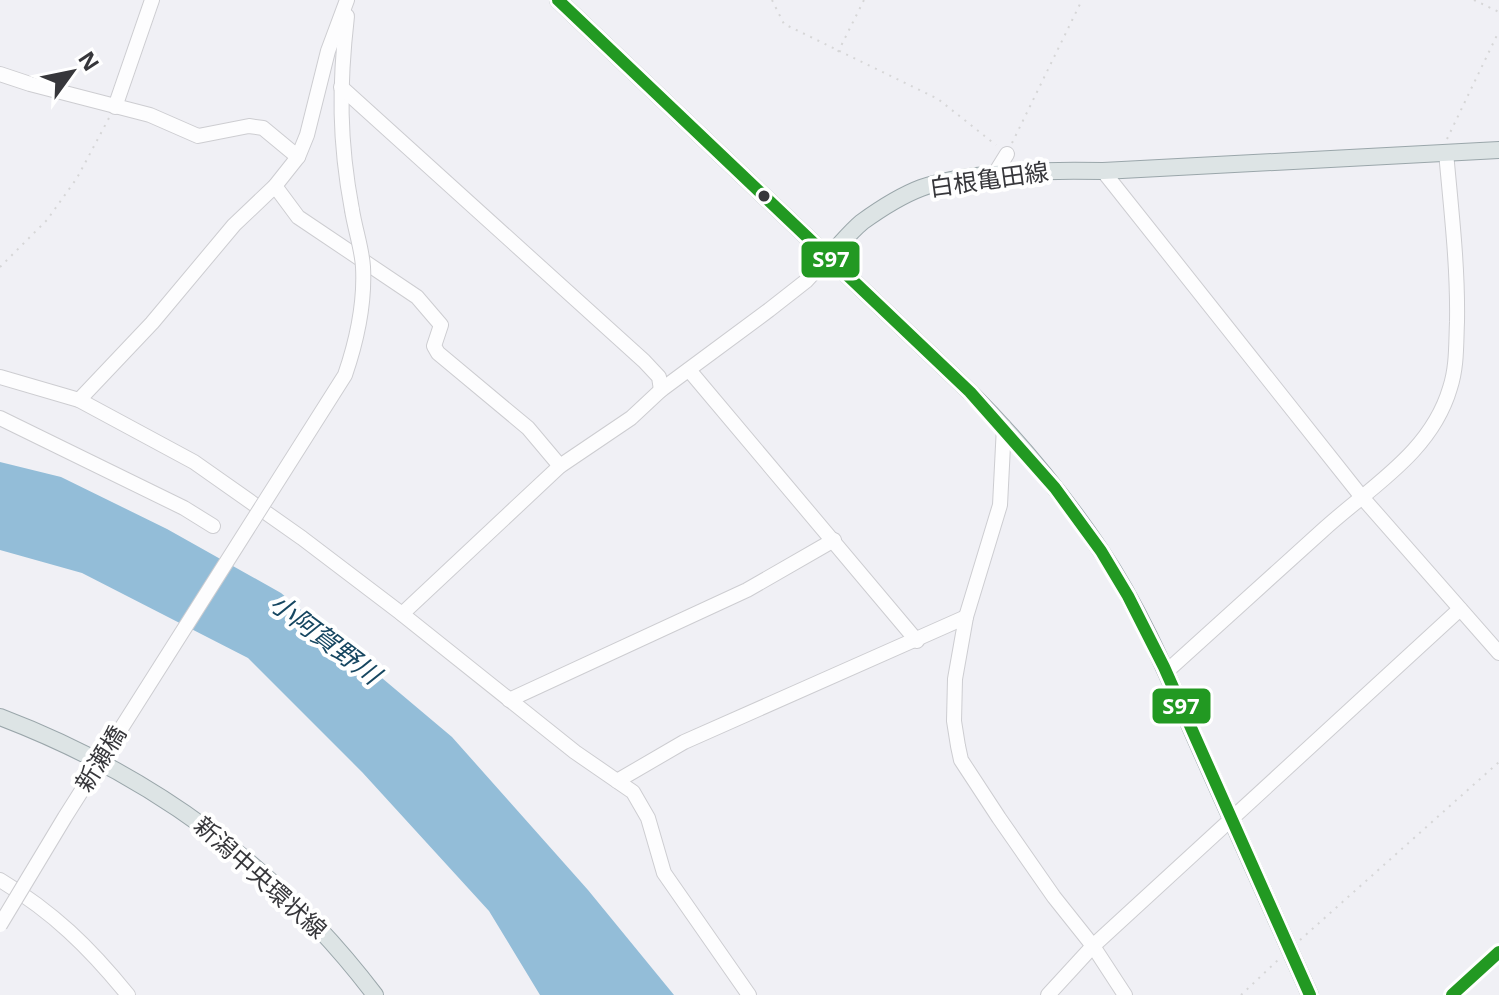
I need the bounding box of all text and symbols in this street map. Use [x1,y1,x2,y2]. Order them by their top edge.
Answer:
north arrow [32,32,112,112]
text: N [72,45,107,76]
street label: 白根亀田線 [927,154,1051,203]
unlabelled marker [756,188,772,204]
line badge: S97 [800,240,861,279]
text: S97 [812,243,850,273]
water label: 小阿賀野川 [263,585,391,693]
line badge: S97 [1151,687,1212,725]
text: S97 [1162,690,1200,720]
street label: 新瀬橋 [67,719,133,797]
street label: 新潟中央環状線 [188,808,334,945]

